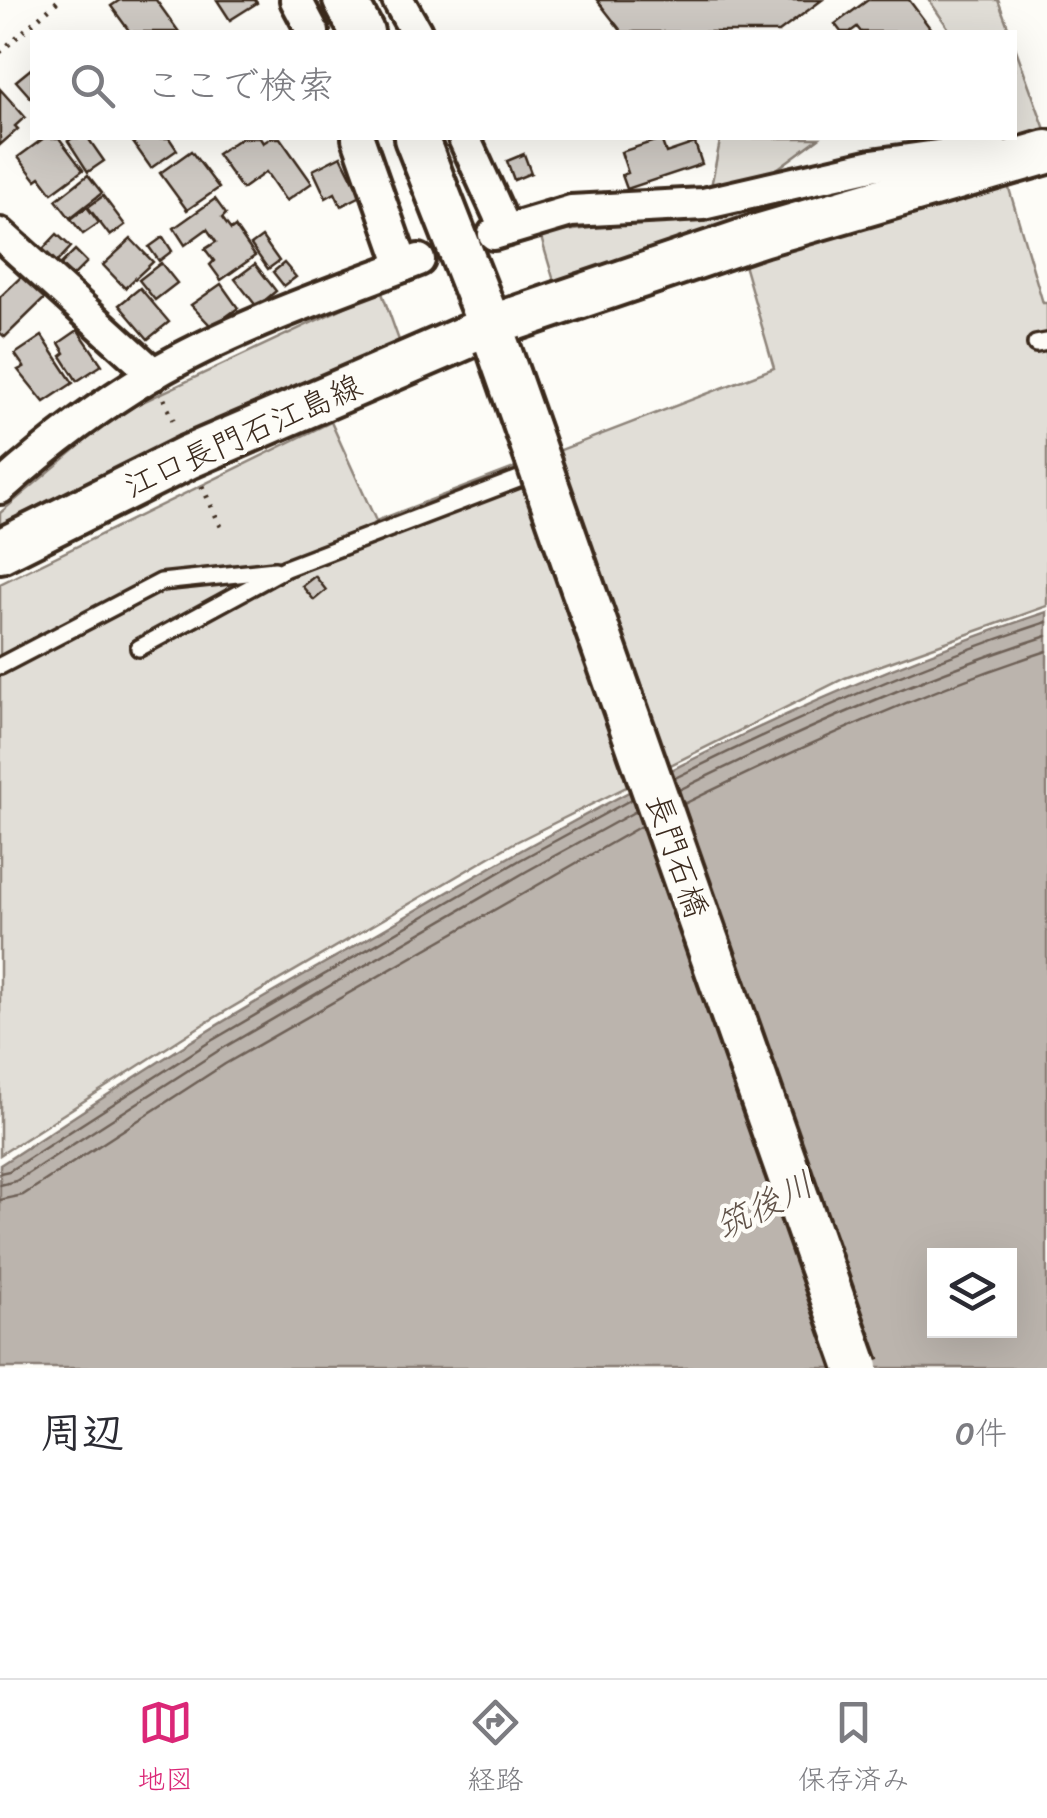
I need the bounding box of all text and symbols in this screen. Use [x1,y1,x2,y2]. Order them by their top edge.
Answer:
search box [30,30,1017,140]
text: ここで検索 [145,52,335,119]
icon: search [65,58,120,113]
street label: 江口長門石江島線 [114,358,372,514]
street label: 長門石橋 [629,786,725,926]
water label: 筑後川 [703,1154,825,1256]
map controls [927,1248,1017,1338]
button: layers [927,1248,1017,1338]
text: 周辺 [40,1396,124,1470]
text: 0件 [955,1405,1007,1462]
tab: 地図 [137,1695,193,1804]
tab: 経路 [467,1695,524,1804]
tab: 保存済み [798,1695,910,1804]

